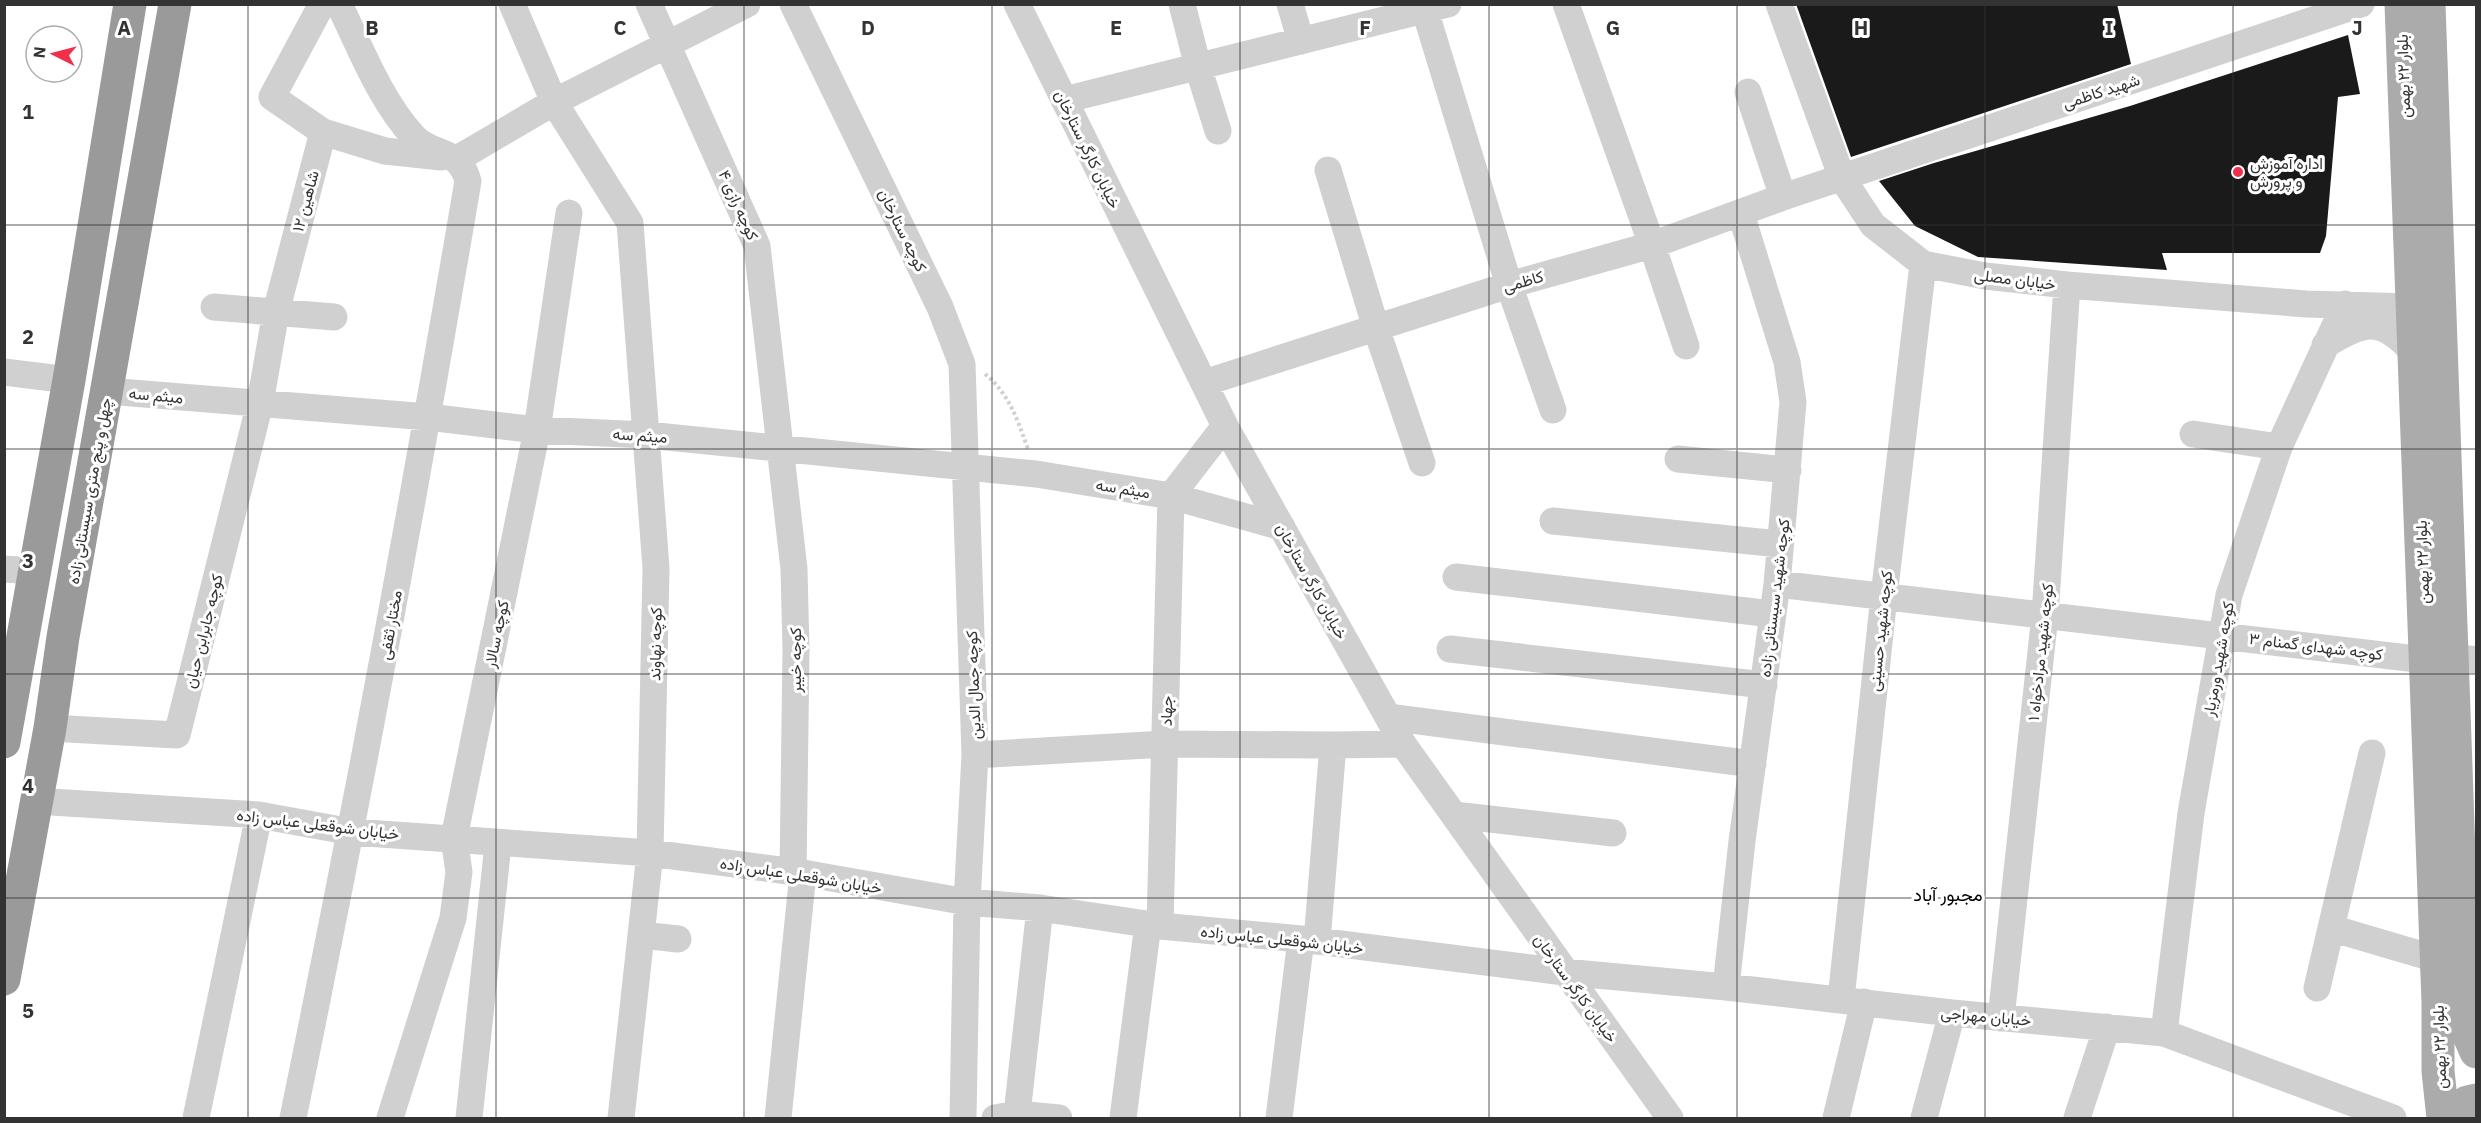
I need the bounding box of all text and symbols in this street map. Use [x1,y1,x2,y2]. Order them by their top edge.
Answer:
text: A [117,14,131,41]
text: B [365,14,379,41]
text: C [613,14,627,41]
text: D [861,14,875,41]
text: E [1110,14,1122,41]
text: F [1359,14,1371,41]
text: G [1606,14,1620,41]
text: H [1854,14,1868,41]
text: I [2105,14,2113,41]
text: J [2351,14,2363,41]
north arrow [24,24,84,84]
street label: بلوار ۲۲ بهمن [2392,34,2415,118]
text: N [29,46,50,59]
street label: شهید کاظمی [2060,69,2143,114]
street label: خیابان کارگر ستارخان [1050,86,1125,212]
text: 1 [22,98,34,125]
place label: اداره آموزش و پرورش [2250,153,2323,193]
marker: اداره آموزش و پرورش [2231,165,2245,179]
street label: کوچه رازی ۴ [713,167,763,244]
street label: شاهین ۱۲ [287,168,324,234]
street label: کوچه ستارخان [873,185,932,276]
street label: خیابان مصلی [1973,264,2057,295]
street label: کاظمی [1500,266,1546,297]
text: 2 [22,323,34,350]
street label: میثم سه [128,383,184,408]
street label: چهل و پنج متری سیستانی زاده [63,396,117,586]
street label: میثم سه [612,423,668,448]
street label: میثم سه [1094,474,1152,503]
street label: کوچه شهید سیستانی زاده [1754,517,1796,679]
street label: خیابان کارگر ستارخان [1271,520,1352,643]
street label: بلوار ۲۲ بهمن [2411,520,2434,604]
text: 3 [22,547,34,574]
street label: کوچه شهید حسینی [1864,570,1898,693]
street label: کوچه جابرابن حیان [179,572,229,691]
street label: ۱ کوچه شهید مرادخواه [2023,582,2059,722]
street label: مختار ثقفی [374,588,407,662]
street label: کوچه سالار [479,598,515,671]
street label: کوچه شهید ورمزیار [2198,600,2240,719]
street label: کوچه نهاوند [644,607,668,681]
street label: کوچه خیبر [785,627,807,694]
street label: ۳ کوچه شهدای گمنام [2248,628,2384,666]
street label: کوچه جمال الدین [961,630,987,740]
street label: جهاد [1156,695,1177,726]
text: 4 [22,772,34,799]
street label: خیابان شوقعلی عباس زاده [235,804,401,845]
street label: خیابان شوقعلی عباس زاده [718,852,884,899]
district label: مجبور آباد [1913,883,1983,906]
street label: خیابان شوقعلی عباس زاده [1199,921,1365,959]
street label: خیابان کارگر ستارخان [1529,930,1622,1047]
text: 5 [22,997,34,1024]
street label: خیابان مهراجی [1940,1002,2032,1031]
street label: بلوار ۲۲ بهمن [2428,1005,2451,1089]

